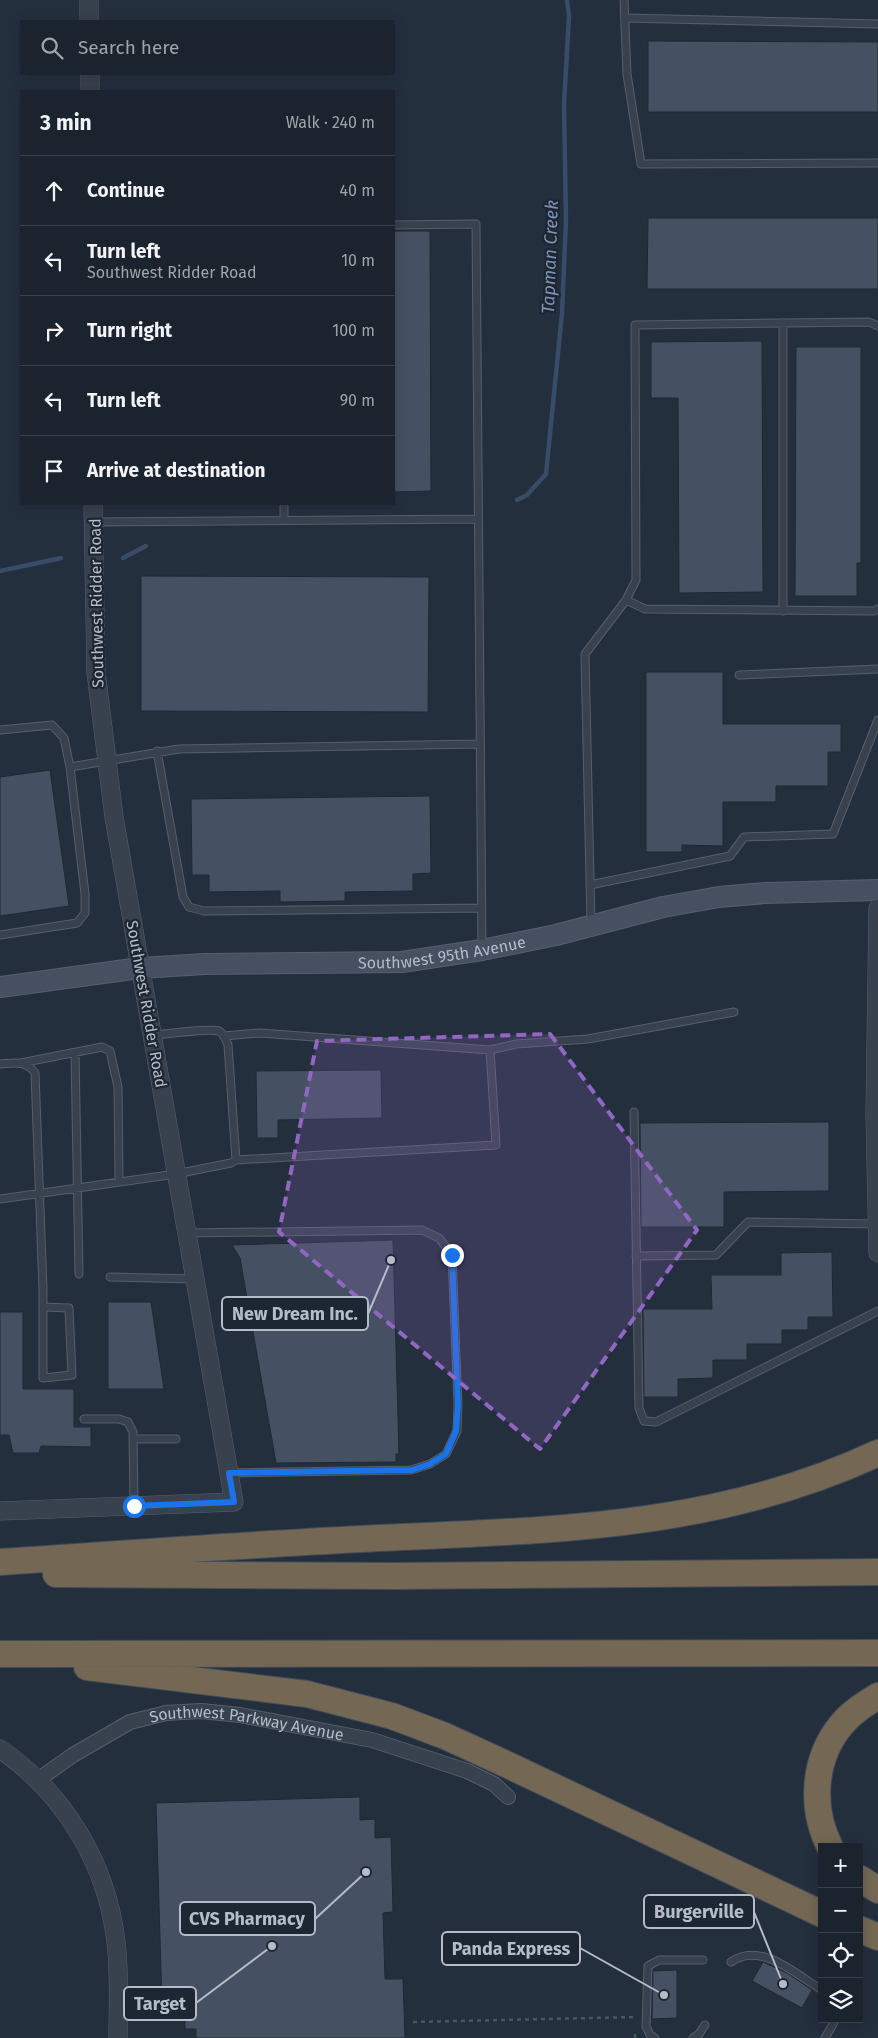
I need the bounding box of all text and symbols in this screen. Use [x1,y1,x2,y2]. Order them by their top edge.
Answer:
search box [20,20,395,75]
icon: search [38,34,66,62]
text: Search here [78,36,179,59]
text: 3 min [40,110,92,136]
text: Walk · 240 m [286,113,375,132]
icon: ahead [40,177,68,205]
text: Continue [87,179,165,202]
text: 40 m [340,181,375,200]
water label: Tapman Creek [537,200,563,314]
text: Turn left [87,240,161,263]
icon: left [40,247,68,275]
text: 10 m [341,251,375,270]
text: Southwest Ridder Road [87,263,257,282]
icon: right [40,317,68,345]
text: Turn right [87,319,172,342]
text: 100 m [332,321,375,340]
icon: left [40,387,68,415]
text: Turn left [87,389,161,412]
text: 90 m [340,391,375,410]
icon: arrive [40,457,68,485]
text: Arrive at destination [87,459,266,482]
street label: Southwest Ridder Road [86,518,107,688]
street label: Southwest Ridder Road [122,919,171,1089]
street label: Southwest 95th Avenue [358,932,527,972]
route end [441,1244,464,1267]
callout: New Dream Inc. [222,1297,368,1330]
text: New Dream Inc. [232,1303,358,1325]
route start [123,1495,146,1518]
street label: Southwest Parkway Avenue [147,1702,345,1744]
map controls [818,1843,863,2023]
button: + [818,1843,863,1888]
button: − [818,1888,863,1933]
callout: Burgerville [644,1895,754,1928]
text: Burgerville [654,1901,744,1923]
callout: CVS Pharmacy [180,1902,315,1935]
text: CVS Pharmacy [189,1908,306,1930]
callout: Panda Express [442,1932,580,1965]
button: locate [818,1933,863,1978]
text: Panda Express [452,1938,570,1960]
button: layers [818,1978,863,2023]
callout: Target [124,1987,196,2020]
text: Target [134,1993,187,2015]

